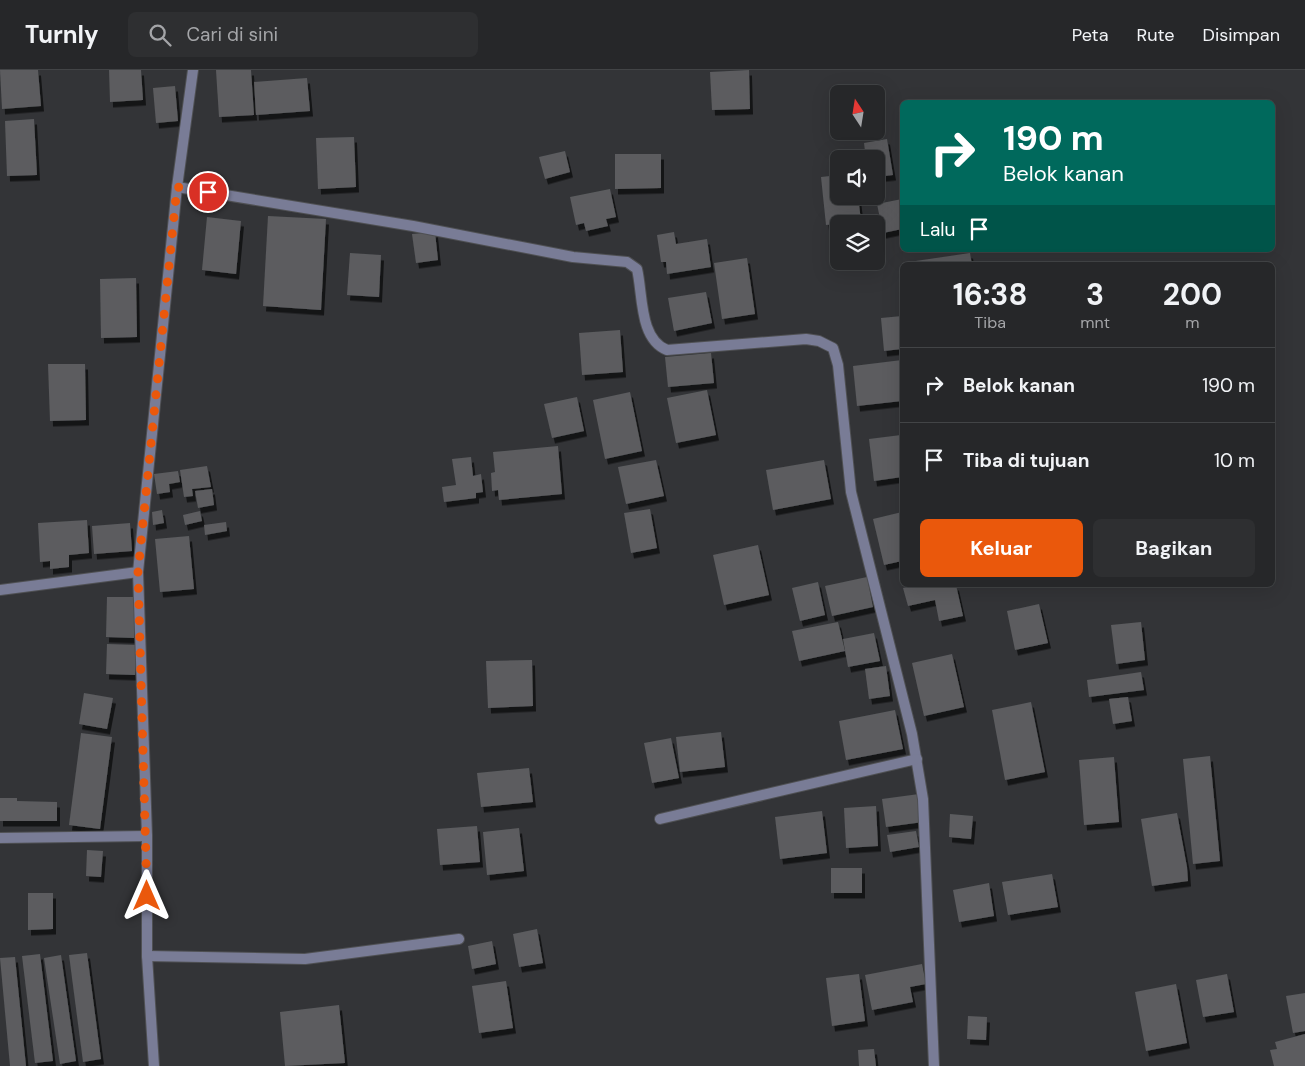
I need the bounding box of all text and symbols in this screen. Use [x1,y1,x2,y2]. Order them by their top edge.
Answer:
search box [128,12,478,57]
text: Turnly [25,19,98,50]
icon: search [146,21,174,49]
text: Cari di sini [186,22,278,47]
text: Peta [1072,23,1108,47]
text: Rute [1136,23,1175,47]
text: Disimpan [1203,23,1280,47]
north arrow [830,85,885,140]
map controls [830,85,885,270]
text: 190 m [1003,115,1104,161]
icon: right [920,120,985,185]
button: sound [830,150,885,205]
text: Belok kanan [1003,159,1124,188]
pin [187,171,229,213]
icon: arrive [194,178,222,206]
button: layers [830,215,885,270]
icon: arrive [965,215,993,243]
text: Lalu [920,217,955,242]
text: 16:38 [953,275,1027,314]
text: 3 [1086,275,1104,314]
text: 200 [1163,275,1222,314]
text: Tiba [974,312,1006,333]
text: mnt [1080,312,1110,333]
text: m [1185,312,1200,333]
icon: right [920,371,948,399]
text: Belok kanan [963,373,1075,398]
text: 190 m [1202,373,1255,398]
icon: arrive [920,446,948,474]
text: Tiba di tujuan [963,448,1089,473]
text: 10 m [1214,448,1255,473]
button: Keluar [920,519,1083,577]
button: Bagikan [1093,519,1255,577]
position arrow [120,869,172,921]

